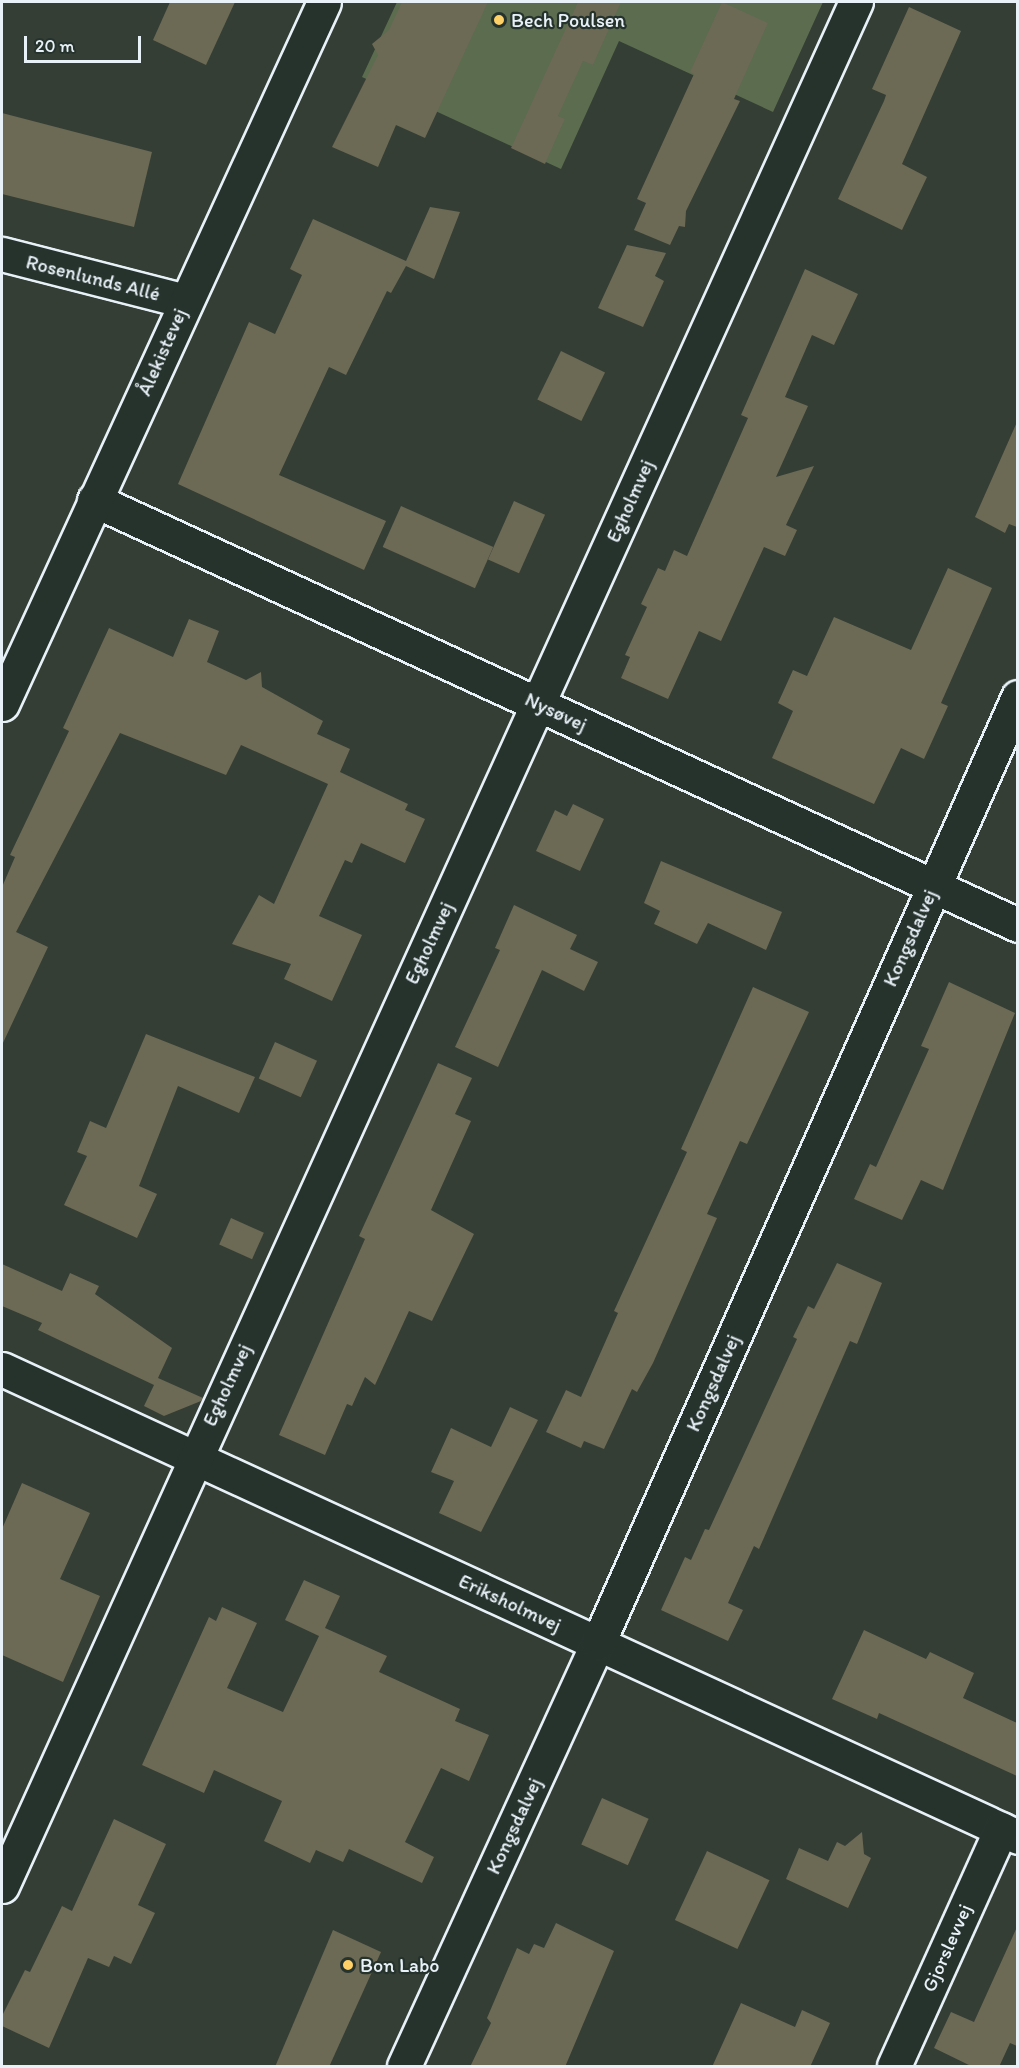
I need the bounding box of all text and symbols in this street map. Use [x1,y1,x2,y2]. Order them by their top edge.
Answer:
place label: Bech Poulsen [511,8,625,32]
marker: Bech Poulsen [492,13,506,27]
scale bar [27,24,144,62]
text: 20 m [35,35,75,57]
street label: Rosenlunds Allé [24,250,162,306]
street label: Ålekistevej [132,305,192,399]
street label: Egholmvej [601,456,659,546]
street label: Nysøvej [521,687,591,737]
street label: Kongsdalvej [878,886,942,990]
street label: Egholmvej [400,898,458,988]
street label: Kongsdalvej [681,1331,745,1435]
street label: Egholmvej [198,1340,256,1430]
street label: Eriksholmvej [455,1569,565,1637]
street label: Kongsdalvej [481,1774,547,1878]
street label: Gjorslevvej [917,1900,977,1996]
place label: Bon Labo [360,1953,440,1977]
marker: Bon Labo [341,1958,355,1972]

